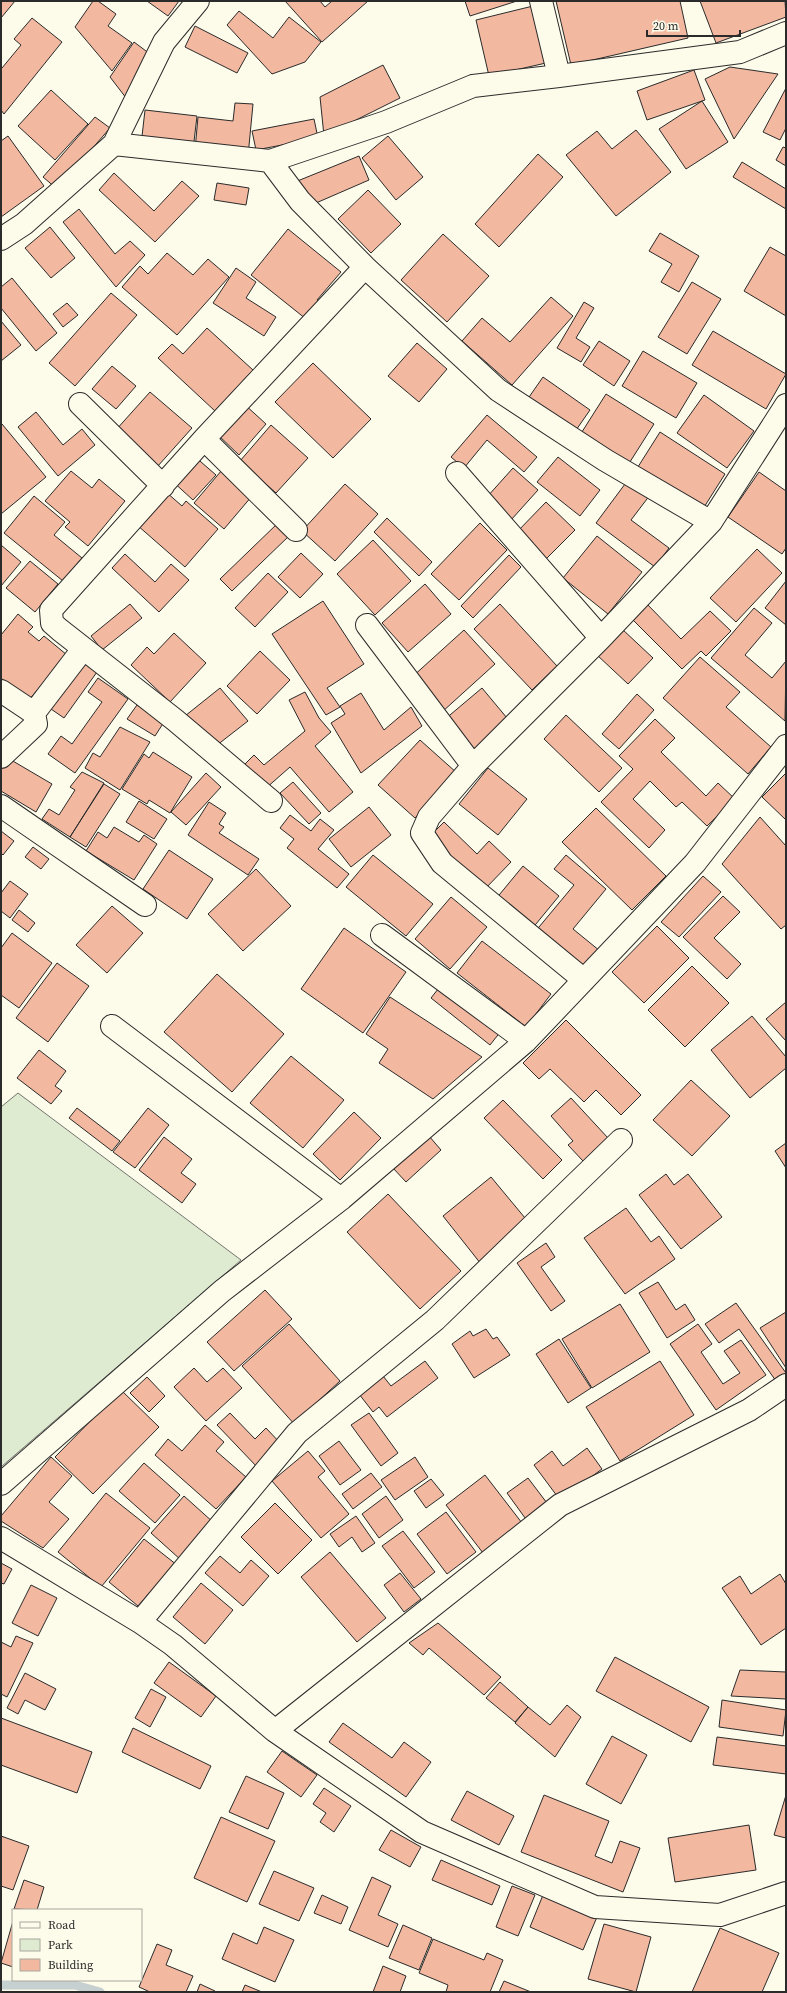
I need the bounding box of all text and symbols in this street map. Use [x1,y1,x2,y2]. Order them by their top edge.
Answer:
scale bar [647,12,740,38]
text: 20 m [653,18,679,34]
legend [12,1909,142,1981]
text: Road [48,1917,75,1933]
text: Park [48,1937,73,1953]
text: Building [48,1957,93,1973]

